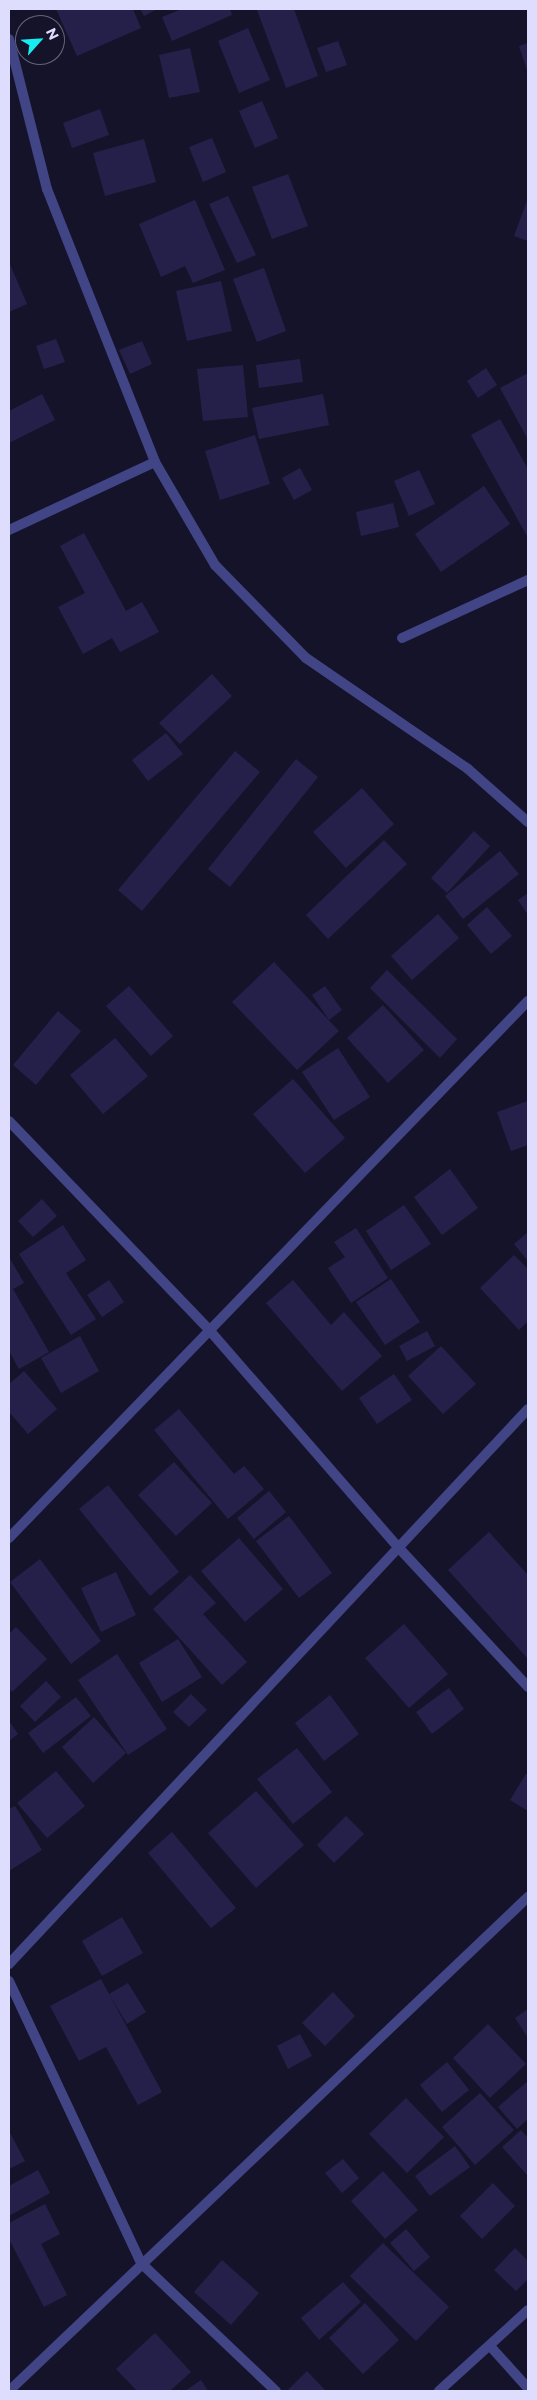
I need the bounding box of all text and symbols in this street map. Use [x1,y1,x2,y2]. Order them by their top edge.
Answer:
north arrow [15,15,65,65]
text: N [42,25,63,43]

